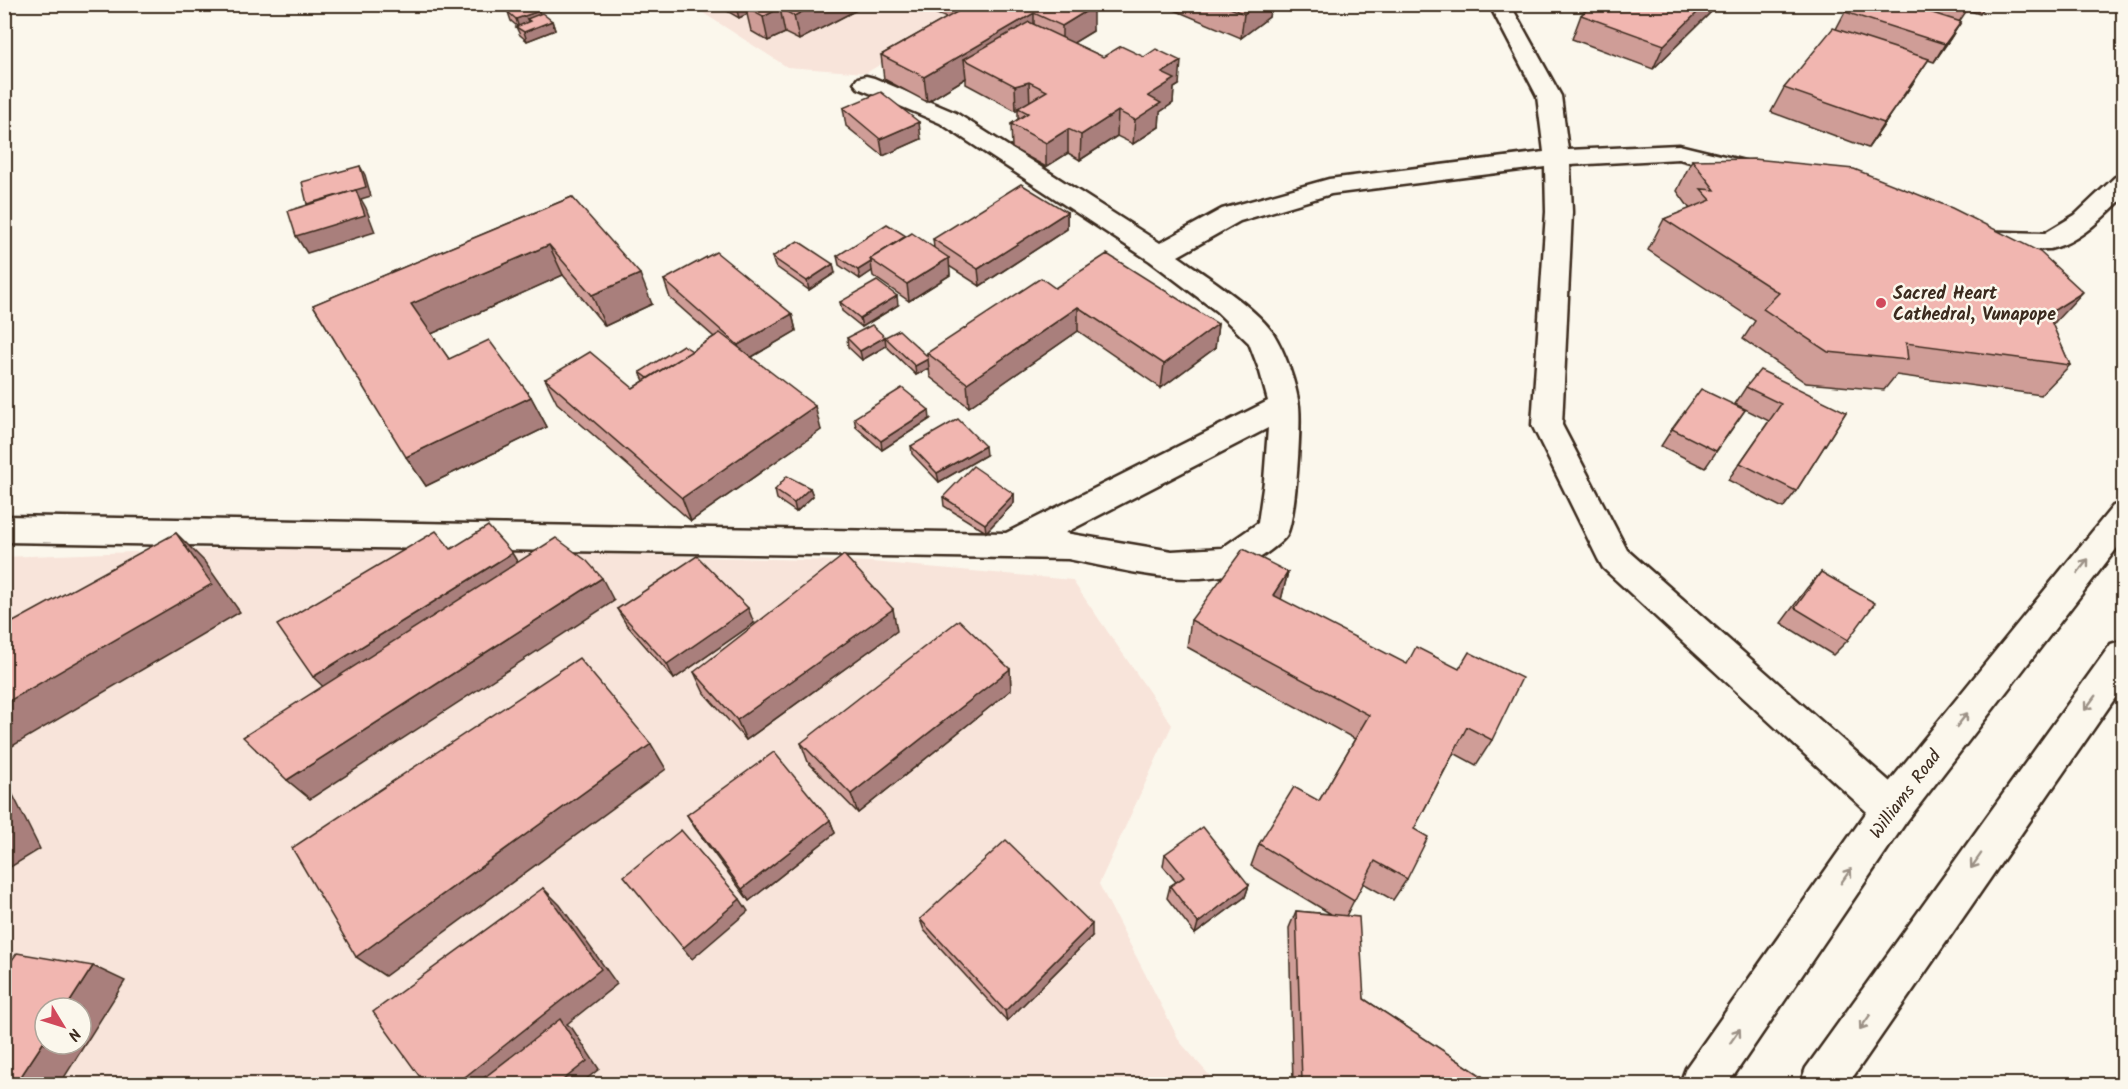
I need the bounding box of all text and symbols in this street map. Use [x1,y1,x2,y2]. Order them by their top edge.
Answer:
place label: Sacred Heart Cathedral, Vunapope [1893,280,2056,330]
marker: Sacred Heart Cathedral, Vunapope [1874,296,1888,310]
one-way arrow [2076,559,2089,575]
one-way arrow [2083,694,2096,710]
one-way arrow [1956,712,1969,728]
street label: Williams Road [1863,743,1950,846]
one-way arrow [1970,853,1982,869]
one-way arrow [1840,868,1852,885]
north arrow [33,996,93,1056]
one-way arrow [1859,1013,1871,1029]
text: N [61,1023,87,1046]
one-way arrow [1729,1029,1741,1045]

